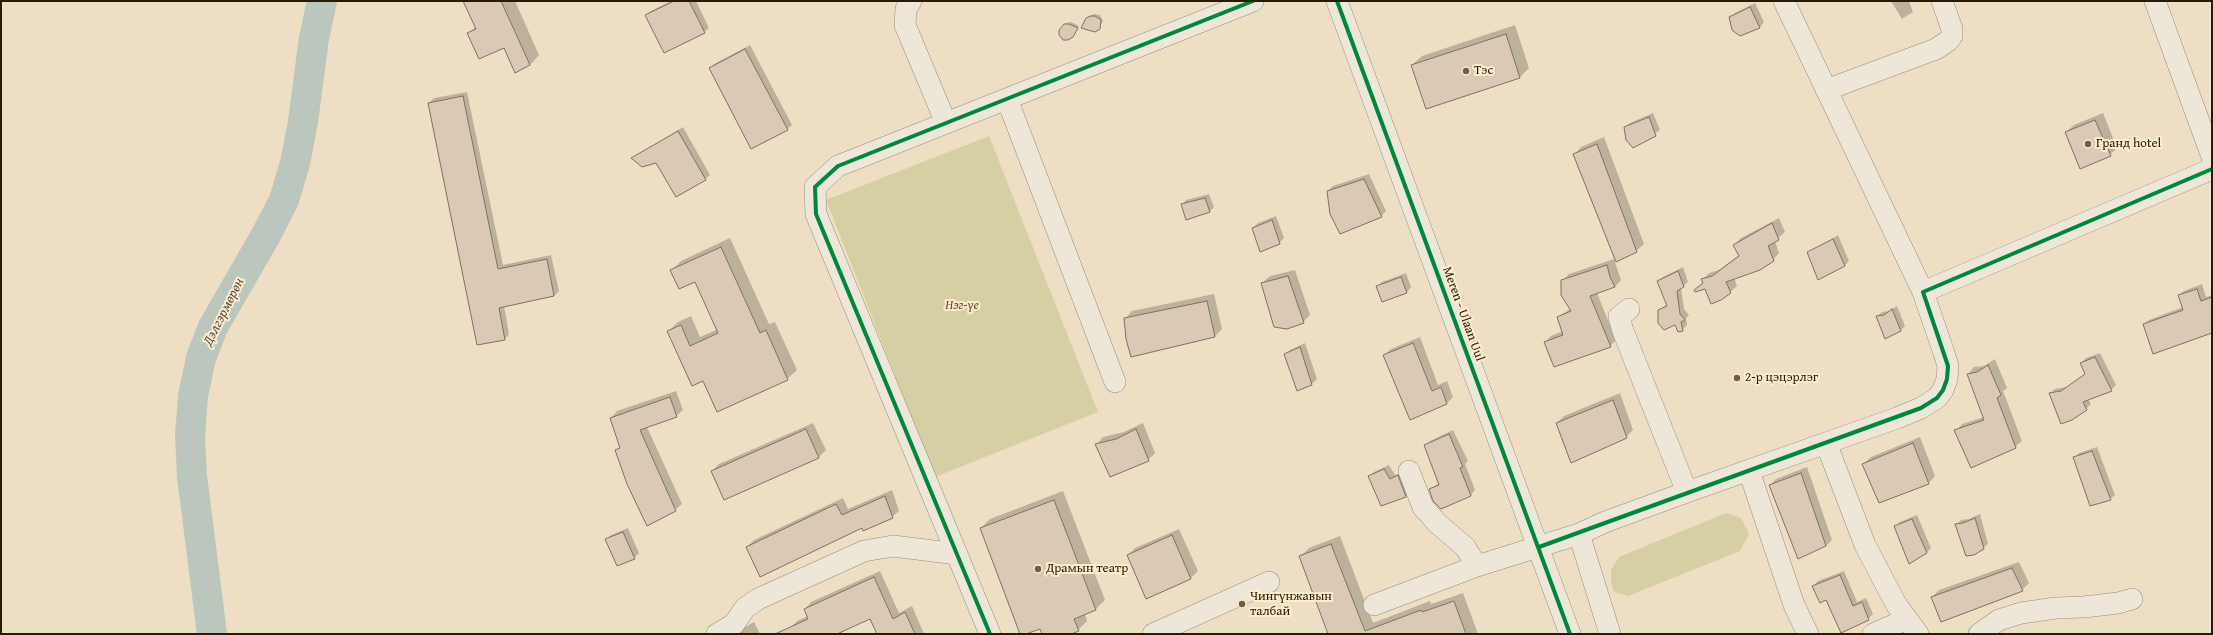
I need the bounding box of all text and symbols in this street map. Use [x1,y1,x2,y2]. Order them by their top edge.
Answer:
place label: Тэс [1474,63,1493,79]
marker: Тэс [1461,66,1471,76]
place label: Гранд hotel [2096,136,2161,152]
marker: Гранд hotel [2083,139,2093,149]
street label: Meren - Ulaan Uul [1439,265,1487,363]
water label: Дэлгэрмөрөн [200,275,248,349]
park label: Нэг-үе [945,298,979,314]
place label: 2-р цэцэрлэг [1745,370,1818,386]
marker: 2-р цэцэрлэг [1732,373,1742,383]
place label: Драмын театр [1046,561,1128,577]
marker: Драмын театр [1033,564,1043,574]
place label: Чингүнжавын талбай [1250,589,1332,620]
marker: Чингүнжавын талбай [1237,599,1247,609]

